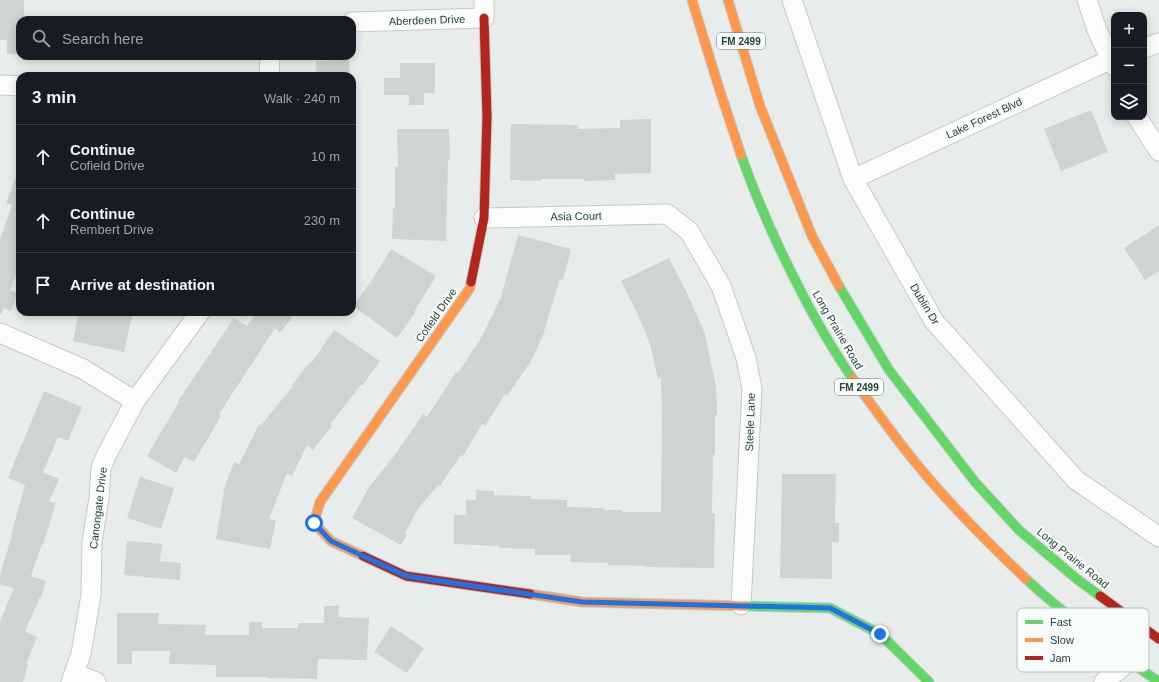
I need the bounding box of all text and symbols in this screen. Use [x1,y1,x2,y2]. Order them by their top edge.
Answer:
map controls [1111,12,1147,120]
button: + [1111,12,1147,48]
street label: Aberdeen Drive [389,13,465,27]
search box [16,16,356,60]
icon: search [30,27,52,49]
text: Search here [62,30,144,47]
road number: FM 2499 [717,33,765,49]
button: − [1111,48,1147,84]
button: layers [1111,84,1147,120]
text: 3 min [32,88,76,107]
text: Walk · 240 m [264,91,340,106]
street label: Lake Forest Blvd [944,95,1024,141]
text: Continue [70,141,135,158]
icon: ahead [32,146,54,168]
text: 10 m [311,149,340,164]
text: Cofield Drive [70,158,144,173]
text: Continue [70,205,135,222]
icon: ahead [32,210,54,232]
street label: Asia Court [550,210,602,222]
text: 230 m [304,213,340,228]
text: Rembert Drive [70,222,154,237]
icon: arrive [32,274,54,296]
text: Arrive at destination [70,276,215,293]
street label: Dublin Dr [908,281,942,327]
street label: Cofield Drive [413,286,459,344]
street label: Long Prairie Road [811,289,865,371]
road number: FM 2499 [835,379,883,395]
street label: Steele Lane [743,392,757,452]
street label: Canongate Drive [87,466,109,550]
route start [305,514,323,532]
street label: Long Prairie Road [1035,525,1111,591]
legend [1017,608,1149,672]
text: Fast [1050,616,1071,628]
route end [871,625,889,643]
text: Slow [1050,634,1074,646]
text: Jam [1050,652,1071,664]

